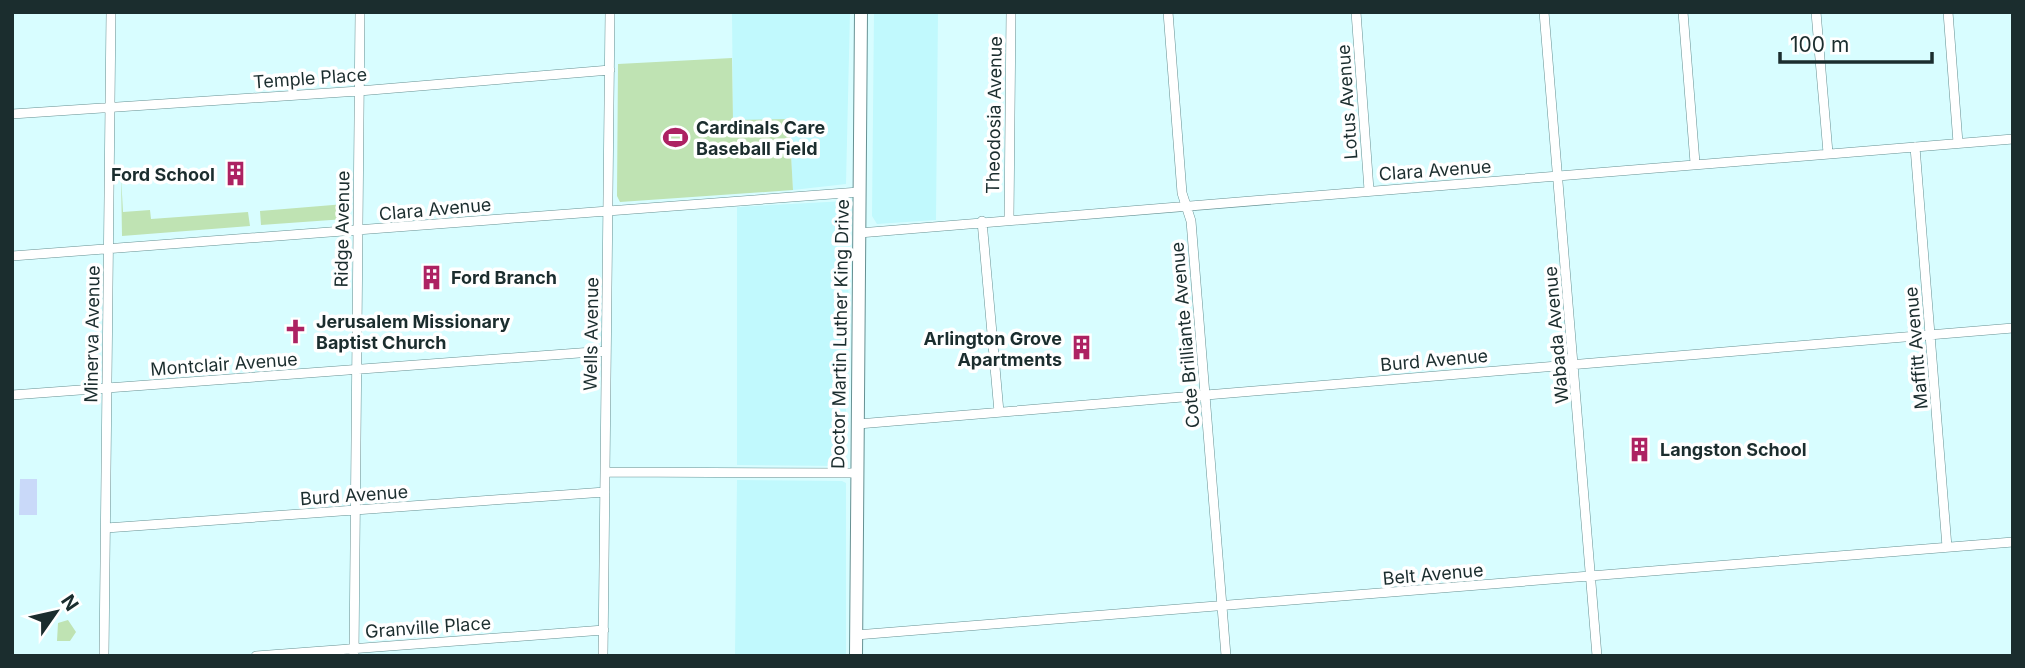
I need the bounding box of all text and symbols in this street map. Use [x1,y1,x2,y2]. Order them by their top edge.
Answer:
scale bar [1780,21,1932,65]
text: 100 m [1790,32,1849,57]
street label: Theodosia Avenue [982,36,1006,194]
street label: Lotus Avenue [1333,44,1361,160]
street label: Temple Place [252,64,368,92]
place label: Cardinals Care Baseball Field [696,117,825,159]
sports icon: Cardinals Care Baseball Field [662,123,690,151]
street label: Clara Avenue [1378,156,1492,184]
building icon: Ford School [221,160,249,188]
place label: Ford School [111,164,215,185]
street label: Ridge Avenue [330,170,354,288]
street label: Clara Avenue [378,194,492,224]
street label: Doctor Martin Luther King Drive [827,199,853,469]
street label: Cote Brilliante Avenue [1166,241,1204,429]
building icon: Ford Branch [417,263,445,291]
street label: Minerva Avenue [80,265,104,403]
street label: Wabada Avenue [1540,266,1572,404]
place label: Ford Branch [451,267,557,288]
street label: Wells Avenue [580,277,602,391]
street label: Maffitt Avenue [1900,286,1932,410]
place label: Jerusalem Missionary Baptist Church [316,311,511,353]
church icon: Jerusalem Missionary Baptist Church [282,317,310,345]
place label: Arlington Grove Apartments [923,328,1062,370]
building icon: Arlington Grove Apartments [1068,334,1096,362]
street label: Burd Avenue [1379,345,1489,375]
street label: Montclair Avenue [150,348,298,380]
building icon: Langston School [1626,435,1654,463]
place label: Langston School [1660,439,1807,460]
street label: Burd Avenue [299,481,409,509]
street label: Belt Avenue [1382,559,1484,589]
north arrow [21,577,91,647]
text: N [56,590,83,615]
street label: Granville Place [364,612,492,642]

